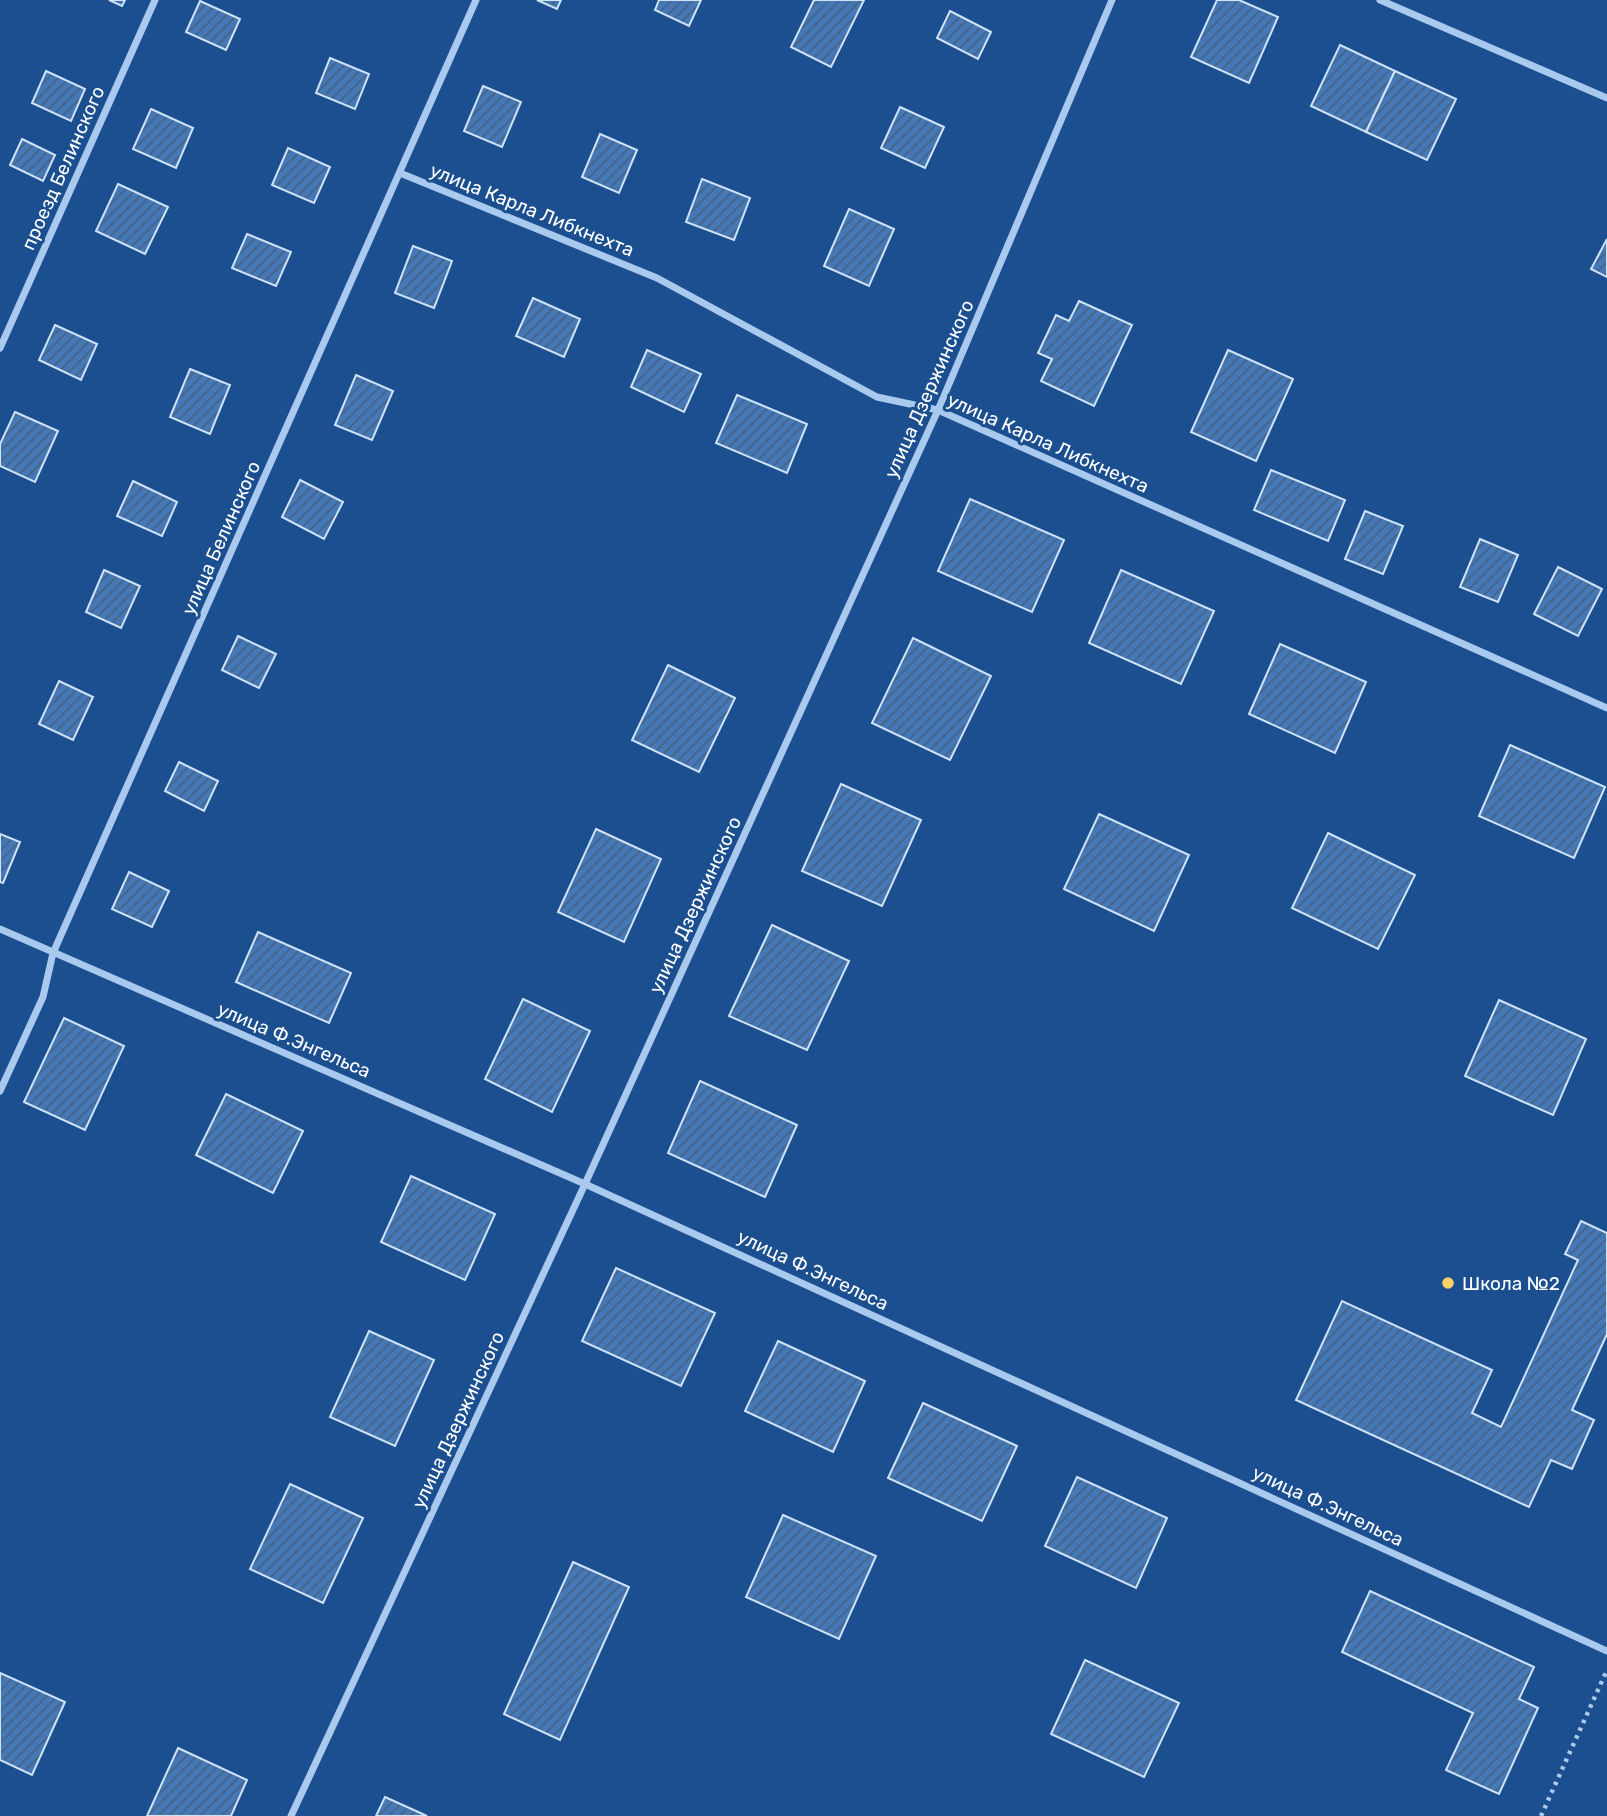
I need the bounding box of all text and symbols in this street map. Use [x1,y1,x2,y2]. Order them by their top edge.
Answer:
street label: проезд Белинского [17,83,109,253]
street label: улица Карла Либкнехта [427,158,637,262]
street label: улица Дзержинского [879,296,979,482]
street label: улица Карла Либкнехта [944,388,1152,498]
street label: улица Белинского [177,457,265,619]
street label: улица Дзержинского [644,813,746,997]
street label: улица Ф.Энгельса [214,997,374,1083]
street label: улица Ф.Энгельса [734,1225,892,1315]
place label: Школа №2 [1462,1272,1560,1295]
marker: Школа №2 [1440,1275,1456,1291]
street label: улица Дзержинского [407,1328,509,1512]
street label: улица Ф.Энгельса [1249,1461,1407,1551]

